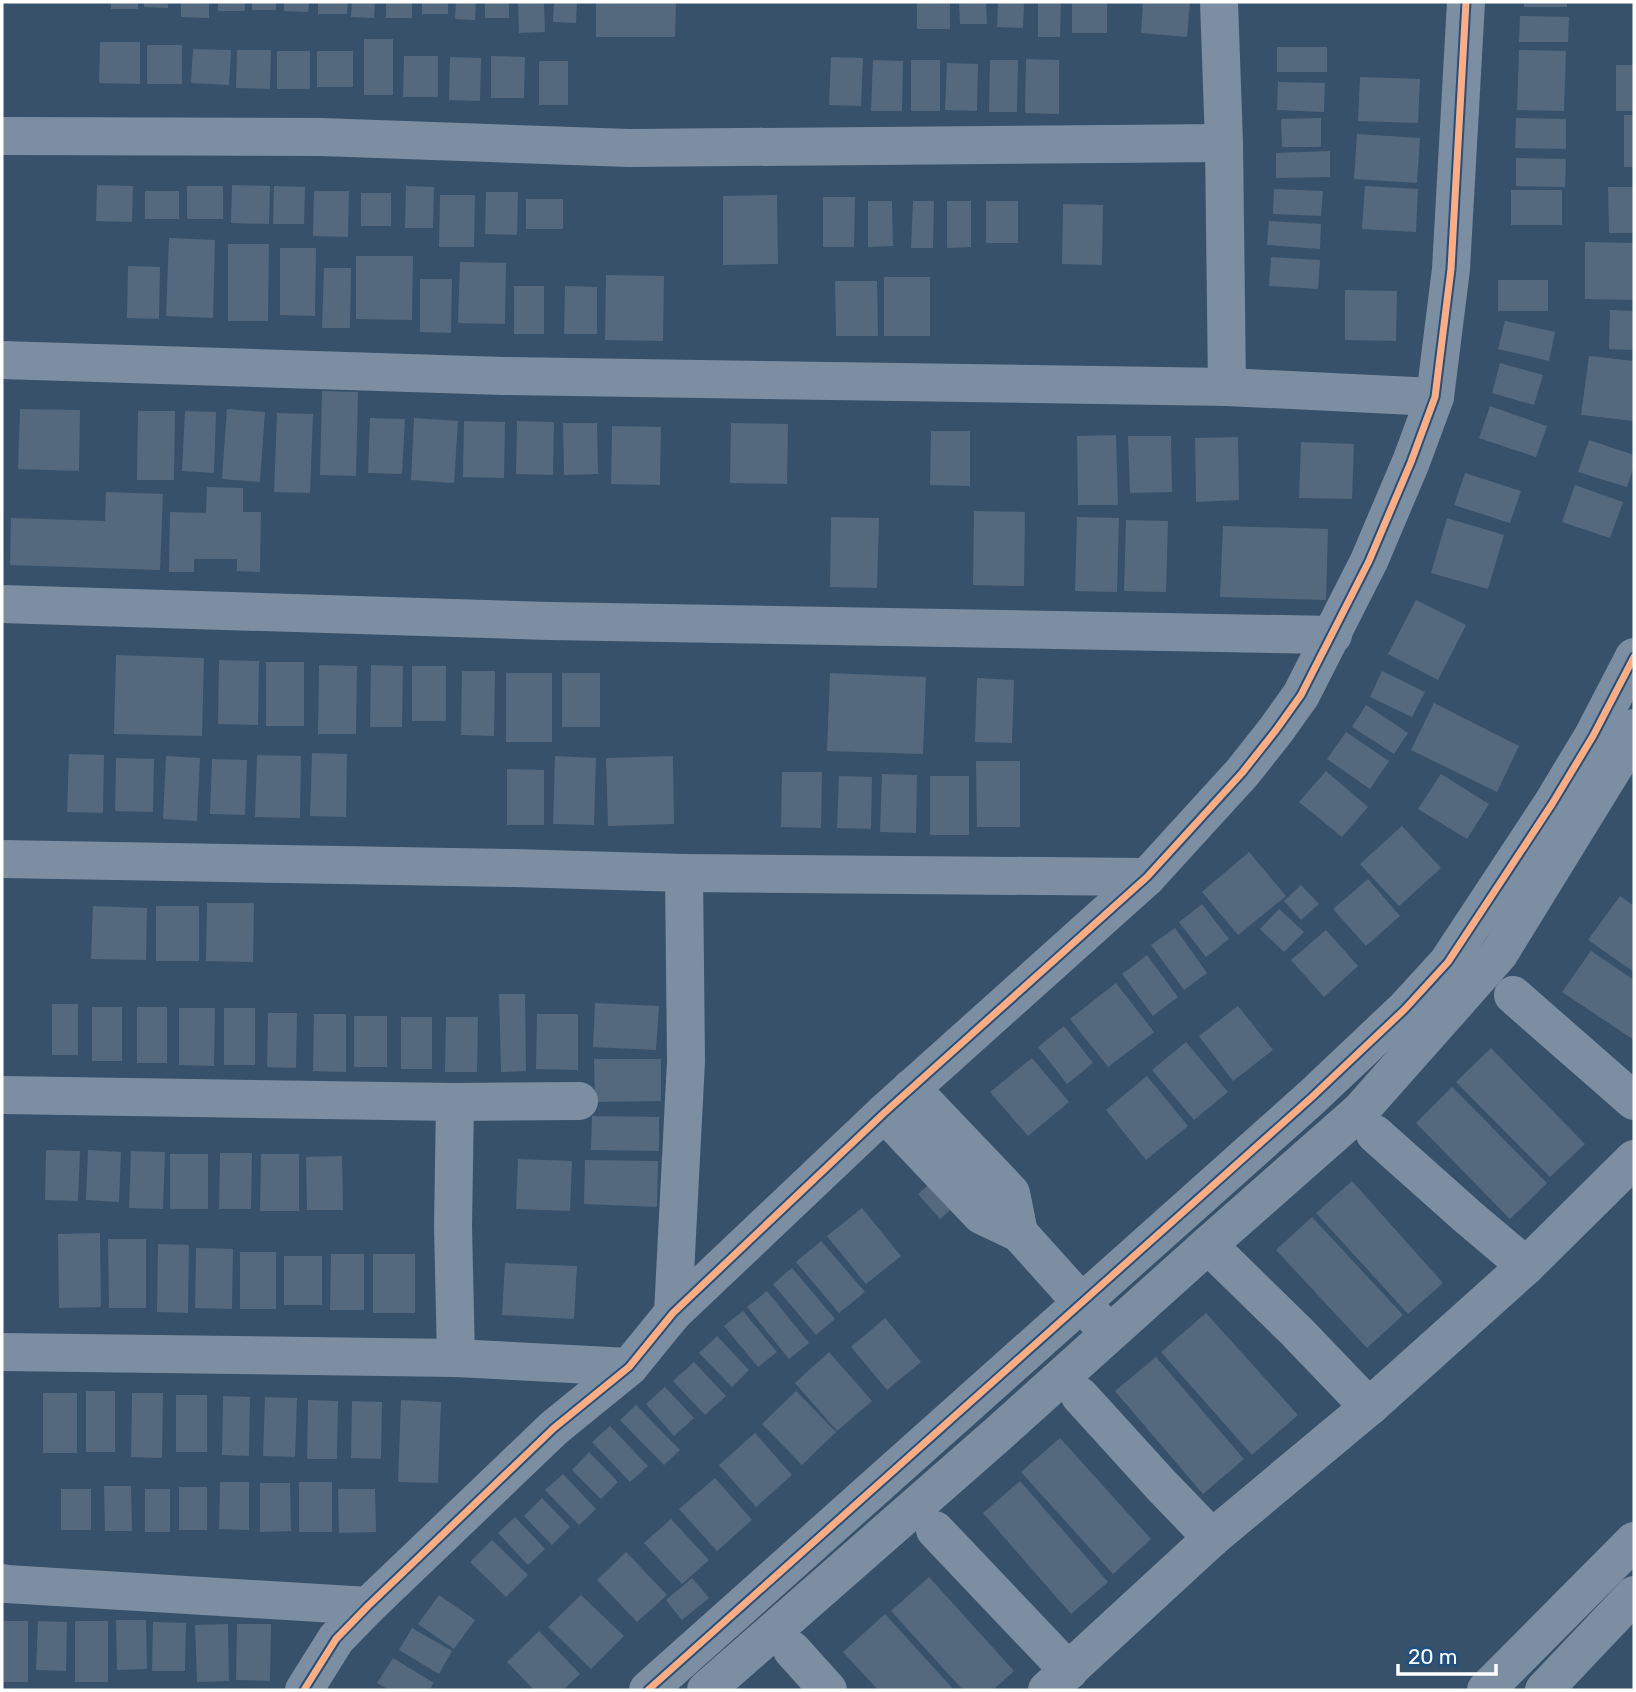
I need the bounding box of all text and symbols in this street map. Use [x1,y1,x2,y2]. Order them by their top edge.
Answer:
scale bar [1398,1632,1496,1676]
text: 20 m [1408,1644,1457,1669]

